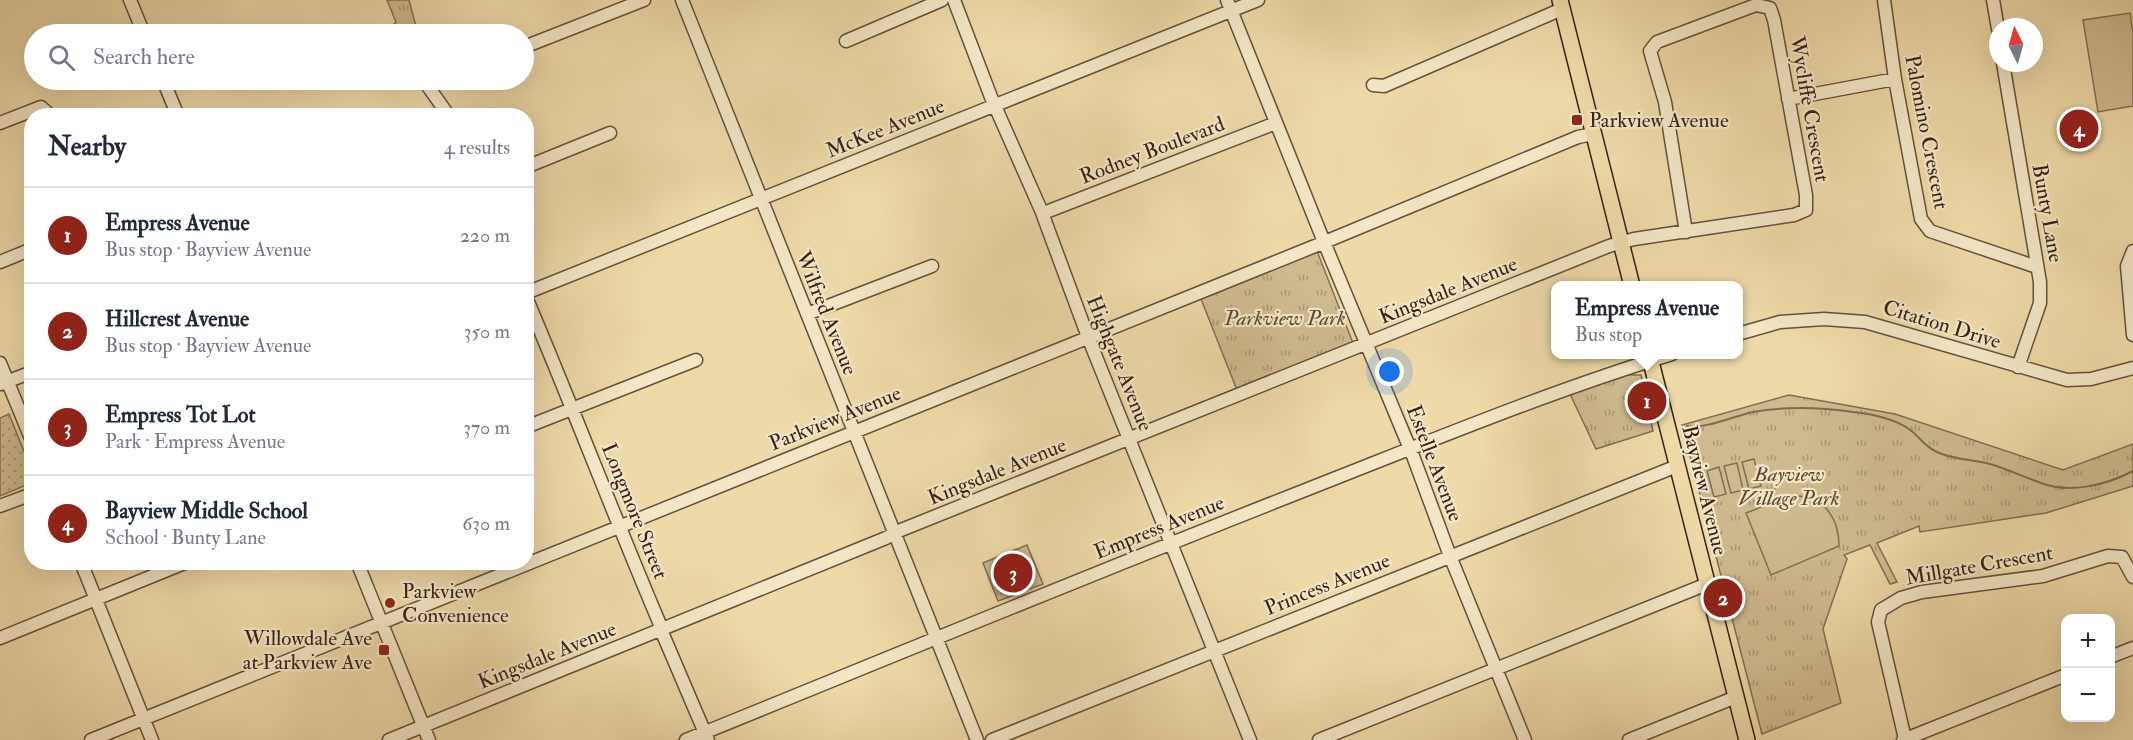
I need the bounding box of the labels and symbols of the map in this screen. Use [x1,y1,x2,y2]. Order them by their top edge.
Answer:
north arrow [1989,18,2043,72]
street label: Wycliffe Crescent [1783,33,1836,184]
street label: Palomino Crescent [1898,53,1955,212]
street label: McKee Avenue [822,92,949,164]
pin: 4 [2060,106,2098,152]
place label: Parkview Avenue [1589,107,1729,134]
street label: Rodney Boulevard [1076,110,1229,190]
marker: Parkview Avenue [1570,113,1584,127]
street label: Bunty Lane [2026,162,2069,265]
street label: Wilfred Avenue [789,246,864,379]
street label: Kingsdale Avenue [1375,250,1522,330]
street label: Highgate Avenue [1080,291,1159,435]
street label: Citation Drive [1880,294,2004,355]
park label: Parkview Park [1223,305,1346,332]
your location [1375,357,1404,386]
pin: 1 [1628,378,1666,424]
street label: Parkview Avenue [765,380,905,457]
street label: Estelle Avenue [1400,401,1469,525]
street label: Bayview Avenue [1675,422,1734,558]
street label: Kingsdale Avenue [924,431,1071,511]
street label: Longmore Street [595,439,674,583]
park label: Bayview Village Park [1738,461,1840,512]
street label: Empress Avenue [1090,489,1228,566]
street label: Millgate Crescent [1903,539,2055,592]
street label: Princess Avenue [1260,547,1394,622]
pin: 3 [994,550,1032,596]
pin: 2 [1704,576,1742,620]
place label: Parkview Convenience [402,578,509,629]
marker: Parkview Convenience [383,596,397,610]
street label: Kingsdale Avenue [474,615,621,695]
place label: Willowdale Ave at Parkview Ave [243,625,372,676]
marker: Willowdale Ave at Parkview Ave [377,643,391,657]

